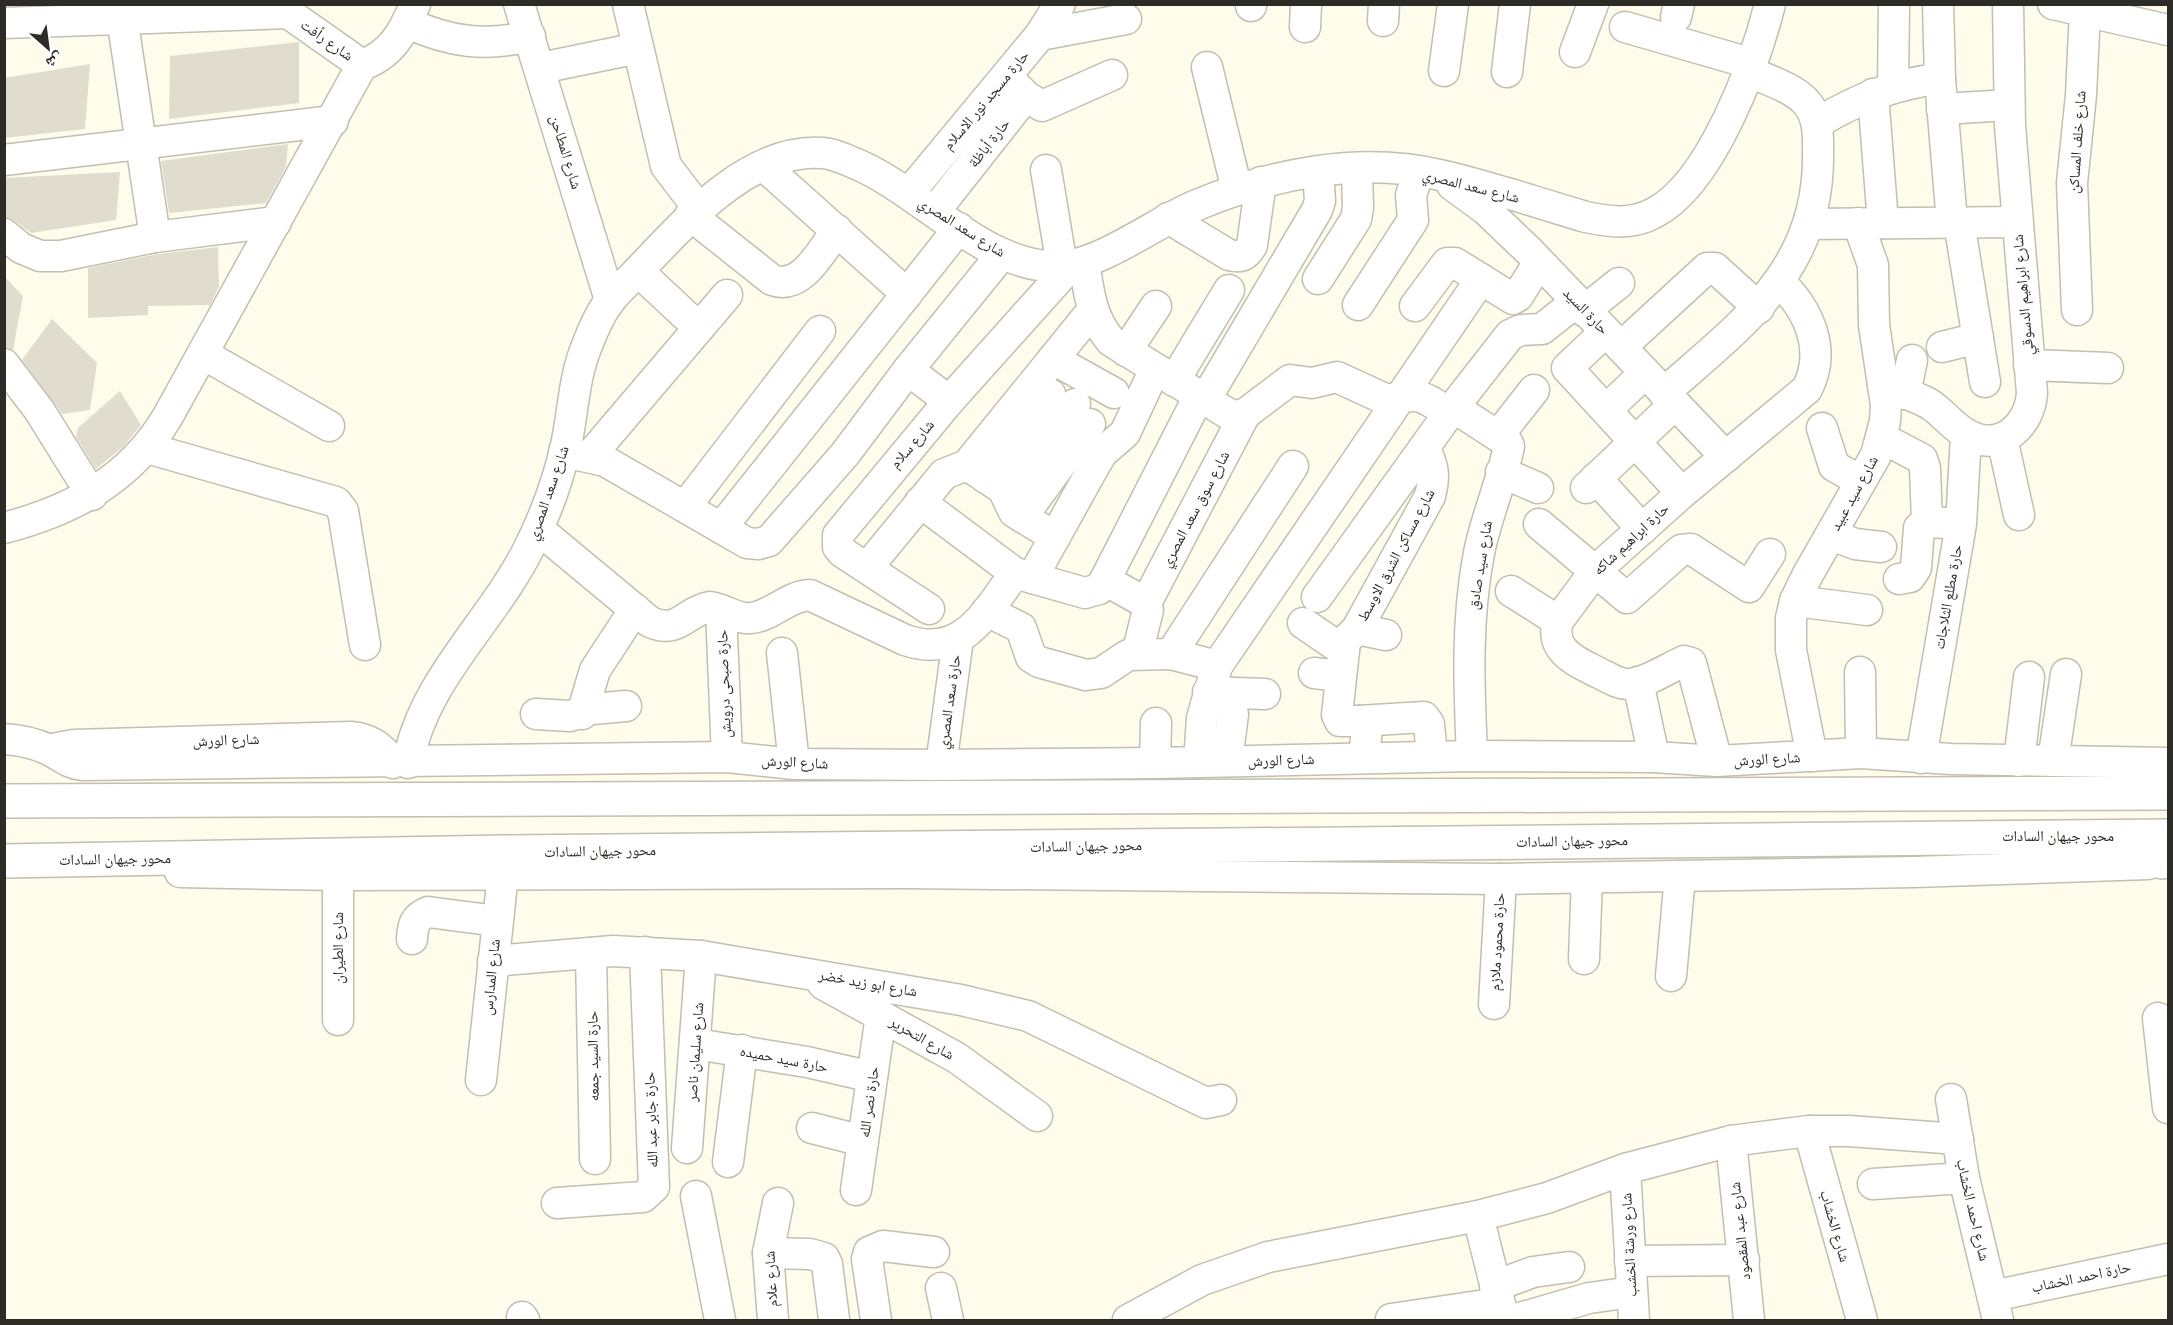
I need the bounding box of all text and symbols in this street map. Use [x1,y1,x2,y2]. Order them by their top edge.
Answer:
street label: شارع رأفت [297,15,357,66]
north arrow [18,18,78,78]
street label: حارة مسجد نور الاسلام [939,46,1034,154]
text: ش [43,48,67,73]
street label: شارع خلف المساكن [2064,90,2091,194]
street label: شارع المطاحن [545,113,586,192]
street label: حارة أباظة [964,115,1014,171]
street label: شارع سعد المصري [1420,165,1521,209]
street label: شارع سعد المصري [914,193,1009,263]
street label: شارع ابراهيم الدسوقي [2009,233,2040,356]
street label: حارة السيد [1559,284,1613,338]
street label: شارع سلام [886,416,939,473]
street label: شارع سعد المصري [523,443,575,544]
street label: شارع سوق سعد المصري [1157,448,1236,572]
street label: شارع سيد عبيد [1826,452,1883,534]
street label: شارع مساكن الشرق الاوسط [1353,486,1440,625]
street label: حارة ابراهيم شاكه [1589,499,1674,580]
street label: شارع سيد صادق [1464,519,1497,611]
street label: حارة مطلع الثلاجات [1930,543,1967,651]
street label: حارة صبحى درويش [713,629,736,739]
street label: حارة سعد المصري [933,653,967,751]
street label: شارع الورش [192,730,260,751]
street label: شارع الورش [1733,748,1801,771]
street label: شارع الورش [1247,750,1315,771]
street label: شارع الورش [761,751,829,774]
street label: محور جيهان السادات [2002,827,2114,846]
street label: محور جيهان السادات [1516,831,1628,852]
street label: محور جيهان السادات [1030,836,1142,857]
street label: محور جيهان السادات [544,841,656,862]
street label: محور جيهان السادات [59,849,171,870]
street label: حارة محمود ملازم [1485,892,1510,991]
street label: شارع الطيران [329,912,348,984]
street label: شارع المدارس [478,938,505,1016]
street label: شارع ابو زيد خضر [816,965,919,1002]
street label: شارع سليمان ناصر [682,1002,708,1103]
street label: حارة السيد جمعه [583,1010,603,1101]
street label: شارع التحرير [885,1012,958,1065]
street label: حارة سيد حميده [738,1042,830,1076]
street label: حارة نصر الله [855,1065,883,1139]
street label: حارة جابر عبد الله [640,1071,662,1168]
street label: شارع احمد الخشاب [1952,1157,1994,1263]
street label: شارع عبد المقصود [1726,1181,1755,1281]
street label: شارع الخشاب [1815,1188,1854,1265]
street label: شارع ورشة الخشب [1617,1192,1642,1298]
street label: شارع علام [761,1250,782,1308]
street label: حارة احمد الخشاب [2030,1258,2133,1296]

